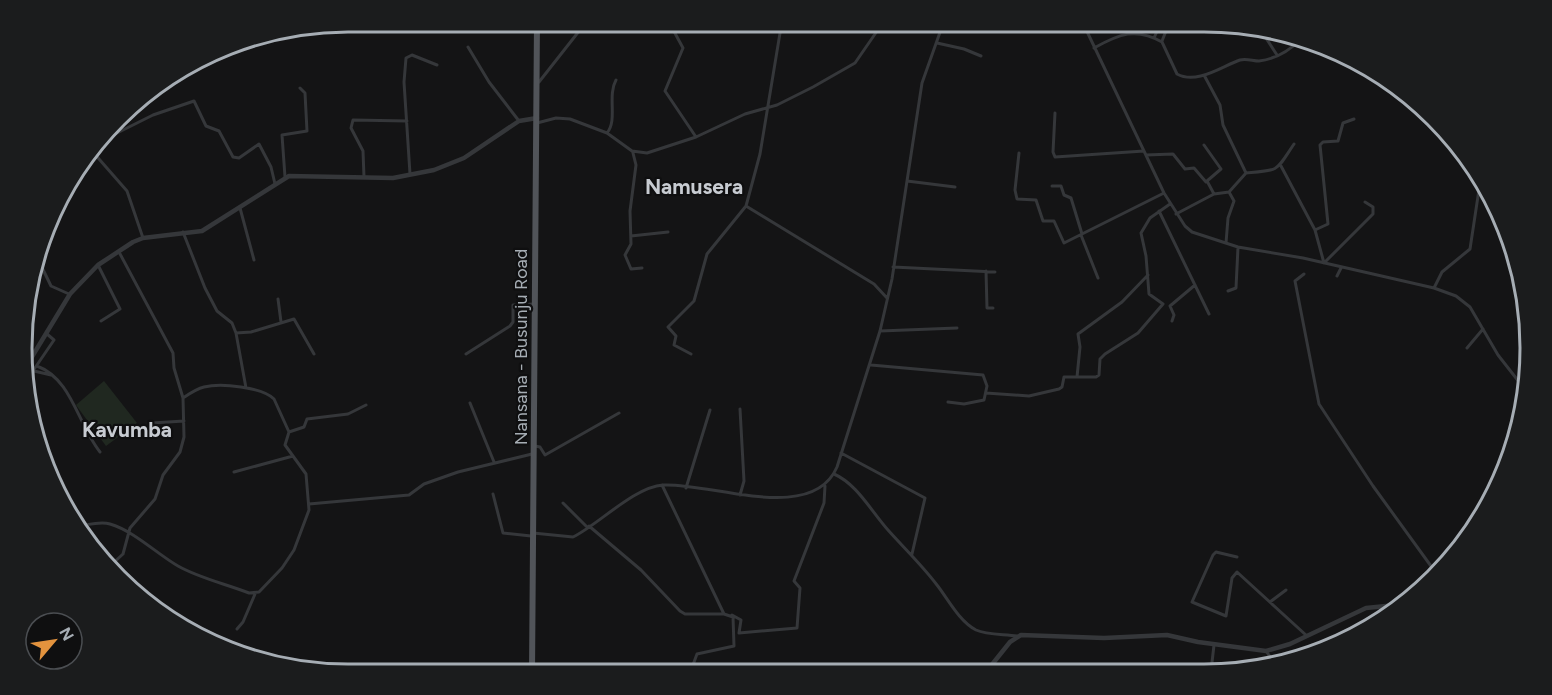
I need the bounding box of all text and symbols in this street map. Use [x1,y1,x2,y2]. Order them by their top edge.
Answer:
district label: Namusera [645,174,743,199]
street label: Nansana - Busunju Road [510,249,532,445]
district label: Kavumba [82,417,172,442]
north arrow [24,611,84,671]
text: N [55,624,78,644]

